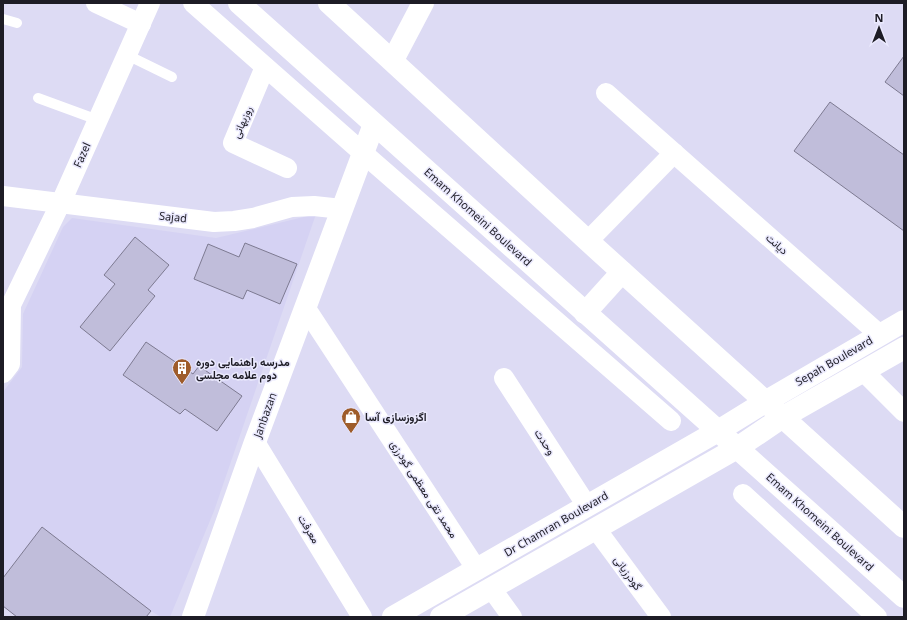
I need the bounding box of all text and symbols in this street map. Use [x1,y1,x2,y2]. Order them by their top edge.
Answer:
north arrow [859,8,899,48]
text: N [875,10,883,25]
street label: روزبهانی [228,103,255,140]
street label: Fazel [69,140,94,170]
street label: Emam Khomeini Boulevard [421,164,535,269]
street label: Sajad [158,208,188,225]
street label: دیانت [763,230,792,257]
street label: Sepah Boulevard [792,332,875,389]
place label: مدرسه راهنمایی دوره دوم علامه مجلسی [196,354,290,383]
building icon: مدرسه راهنمایی دوره دوم علامه مجلسی [171,357,193,385]
street label: Janbazan [249,390,280,440]
shop icon: اگزوزسازی آسا [340,406,362,434]
place label: اگزوزسازی آسا [365,409,427,424]
street label: وحدت [532,426,559,458]
street label: محمد تقی معظمی گودرزی [387,437,462,541]
street label: Emam Khomeini Boulevard [763,469,877,574]
street label: Dr Chamran Boulevard [501,488,611,560]
street label: معرفت [295,512,324,546]
street label: گودرزیانی [611,553,646,593]

